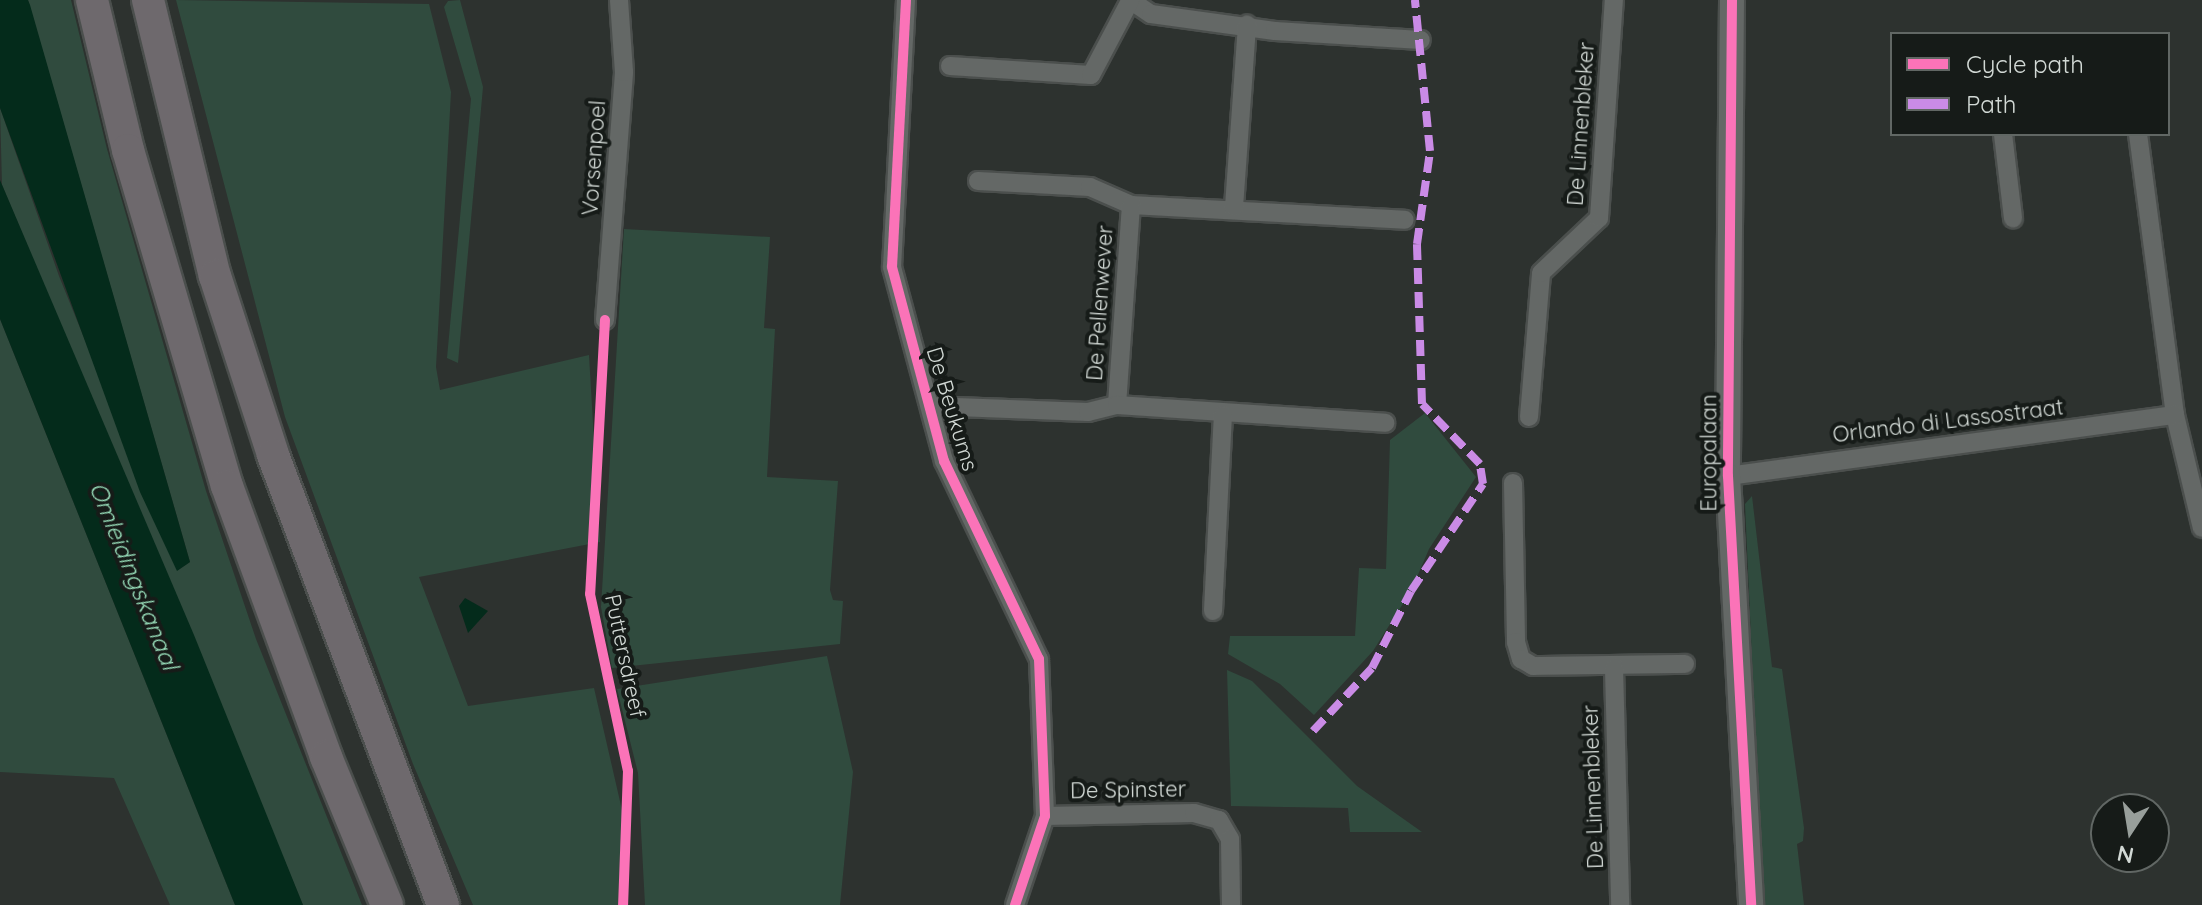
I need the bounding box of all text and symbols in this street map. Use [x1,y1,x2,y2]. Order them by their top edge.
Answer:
legend [1890,32,2170,136]
street label: De Linnenbleker [1562,41,1600,207]
text: Cycle path [1966,49,2084,79]
text: Path [1966,89,2017,119]
street label: Vorsenpoel [577,99,611,217]
street label: De Pellenwever [1081,224,1119,382]
street label: De Beukums [921,344,983,474]
street label: Europalaan [1696,394,1722,512]
street label: Orlando di Lassostraat [1831,394,2065,448]
water label: Omleidingskanaal [83,478,185,674]
street label: Puttersdreef [599,592,651,720]
street label: De Linnenbleker [1577,704,1609,870]
street label: De Spinster [1070,776,1186,804]
north arrow [2090,793,2170,873]
text: N [2115,839,2136,870]

